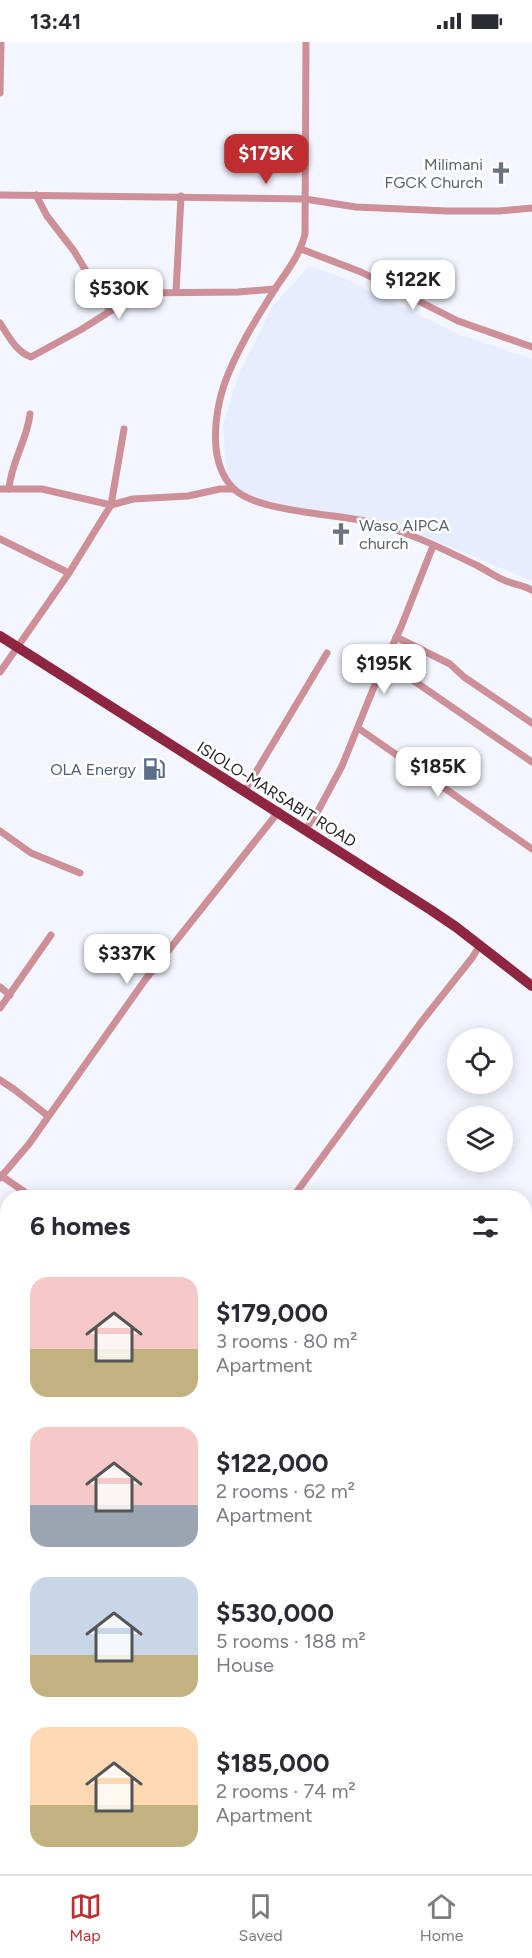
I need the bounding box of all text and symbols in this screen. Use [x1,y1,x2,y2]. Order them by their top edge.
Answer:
text: 13:41 [30,8,81,35]
pin: $179K [224,134,308,185]
text: $179K [238,141,294,165]
place label: Milimani FGCK Church [385,155,483,192]
church icon: Milimani FGCK Church [488,160,514,186]
pin: $122K [371,260,455,311]
text: $122K [385,267,441,291]
pin: $530K [77,269,161,320]
text: $530K [89,276,149,300]
place label: Waso AIPCA church [359,516,450,553]
church icon: Waso AIPCA church [328,521,354,547]
pin: $195K [342,644,426,695]
text: $195K [356,651,412,675]
street label: ISIOLO-MARSABIT ROAD [194,738,360,851]
pin: $185K [396,747,480,798]
text: $185K [410,754,466,778]
fuel station icon: OLA Energy [141,756,167,782]
place label: OLA Energy [50,760,137,779]
pin: $337K [85,934,169,985]
text: $337K [98,941,156,965]
map controls [447,1028,513,1172]
button: locate [447,1028,513,1094]
button: layers [447,1106,513,1172]
text: 6 homes [30,1210,130,1242]
icon: filters [469,1210,502,1243]
text: $179,000 [216,1297,328,1329]
icon: home [78,1301,150,1373]
text: 3 rooms · 80 m² [216,1329,357,1353]
text: Apartment [216,1353,313,1377]
text: $122,000 [216,1447,329,1479]
icon: home [78,1451,150,1523]
text: 2 rooms · 62 m² [216,1479,355,1503]
text: Apartment [216,1503,313,1527]
text: $530,000 [216,1597,334,1629]
icon: home [78,1601,150,1673]
text: 5 rooms · 188 m² [216,1629,366,1653]
text: House [216,1653,274,1677]
text: $185,000 [216,1747,330,1779]
icon: home [78,1751,150,1823]
text: 2 rooms · 74 m² [216,1779,356,1803]
text: Apartment [216,1803,313,1827]
tab: Map [69,1890,102,1945]
tab: Saved [239,1890,283,1945]
tab: Home [420,1890,463,1945]

